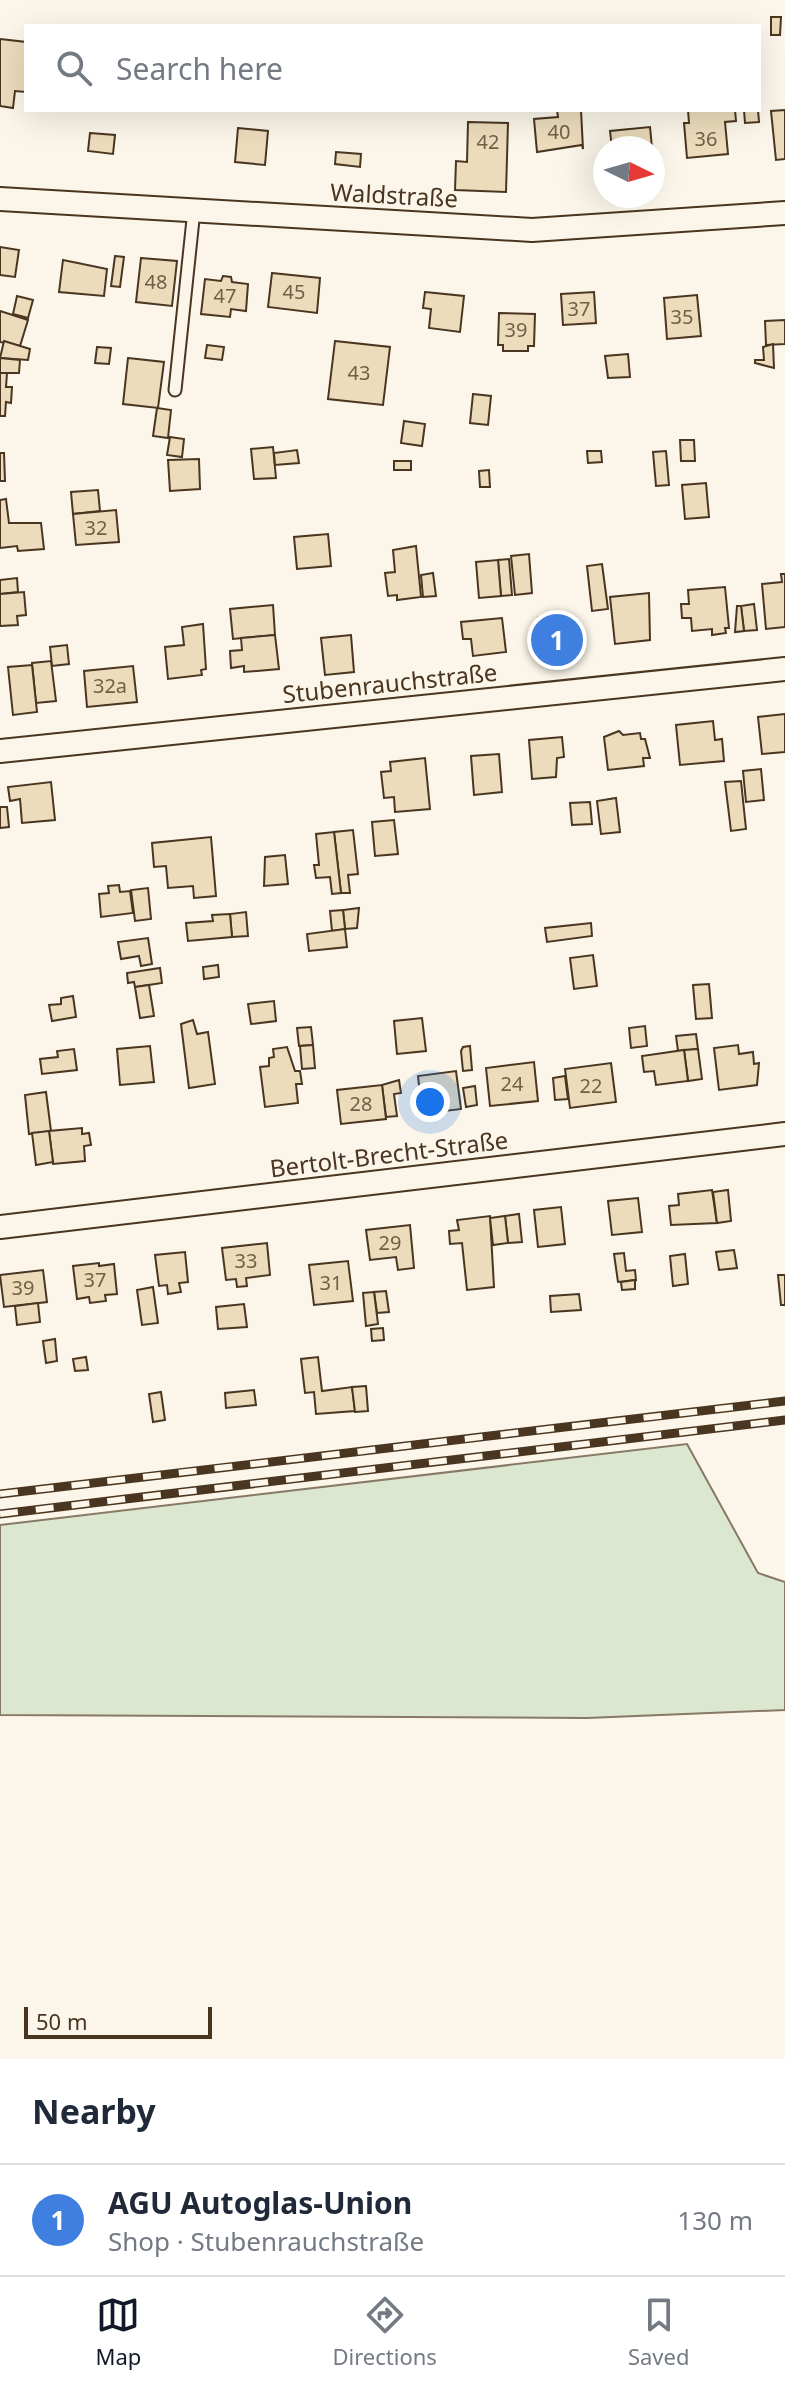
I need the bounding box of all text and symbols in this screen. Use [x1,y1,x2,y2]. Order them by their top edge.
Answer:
search box [24,24,761,112]
icon: search [52,46,96,90]
text: Search here [116,48,283,89]
house number: 40 [548,118,570,145]
house number: 36 [695,125,717,152]
house number: 42 [477,128,499,155]
north arrow [593,136,665,208]
street label: Waldstraße [329,175,459,214]
house number: 48 [145,268,167,295]
house number: 45 [283,278,305,305]
house number: 47 [214,282,236,309]
house number: 37 [568,295,590,322]
house number: 35 [671,303,693,330]
house number: 39 [505,316,527,343]
house number: 43 [348,359,370,386]
house number: 32 [85,514,107,541]
pin: 1 [531,610,583,670]
street label: Stubenrauchstraße [281,655,499,710]
house number: 32a [93,672,127,699]
house number: 24 [501,1070,524,1097]
house number: 22 [580,1072,602,1099]
your location [410,1082,450,1122]
house number: 28 [350,1090,372,1117]
street label: Bertolt-Brecht-Straße [268,1123,510,1184]
house number: 29 [379,1229,401,1256]
house number: 33 [235,1247,257,1274]
house number: 37 [84,1266,106,1293]
house number: 31 [320,1269,342,1296]
house number: 39 [12,1274,34,1301]
scale bar [24,2003,212,2039]
text: 50 m [36,2006,87,2036]
text: Nearby [32,2088,156,2134]
text: AGU Autoglas-Union [108,2182,412,2223]
text: 1 [51,2202,65,2238]
text: 130 m [677,2202,753,2238]
text: Shop · Stubenrauchstraße [108,2223,424,2259]
tab: Map [96,2293,141,2371]
tab: Directions [332,2293,437,2371]
tab: Saved [628,2293,689,2371]

